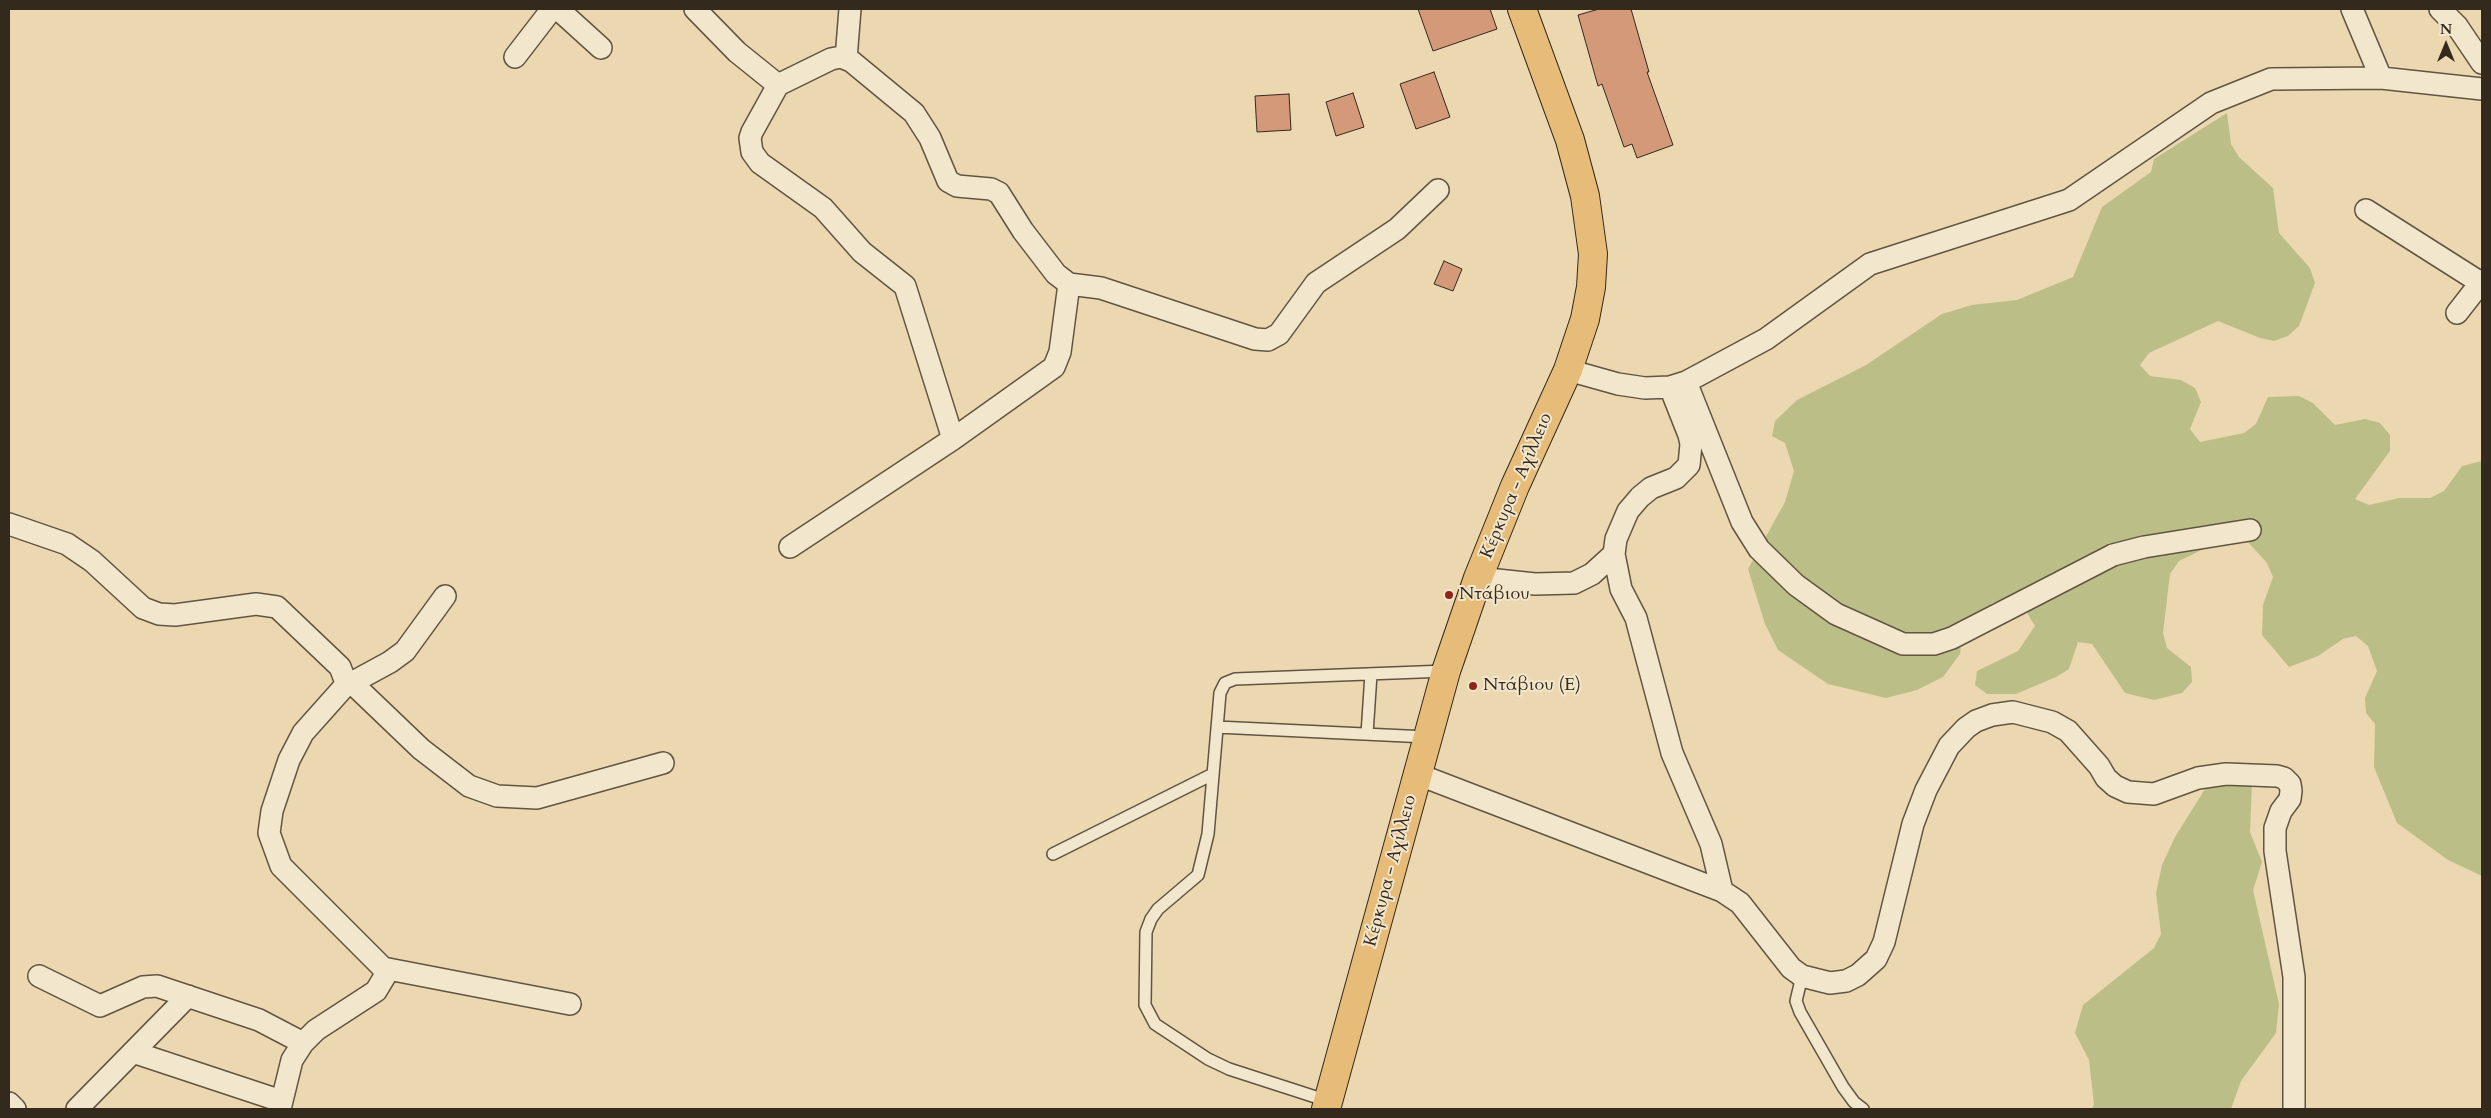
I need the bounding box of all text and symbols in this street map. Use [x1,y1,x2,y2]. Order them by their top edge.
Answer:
north arrow [2421,20,2471,70]
text: N [2440,20,2452,39]
street label: Κέρκυρα - Αχίλλειο [1477,410,1557,562]
place label: Ντάβιου [1459,584,1530,606]
marker: Ντάβιου [1443,589,1455,601]
place label: Ντάβιου (E) [1483,675,1581,697]
marker: Ντάβιου (E) [1467,680,1479,692]
street label: Κέρκυρα - Αχίλλειο [1360,793,1422,949]

